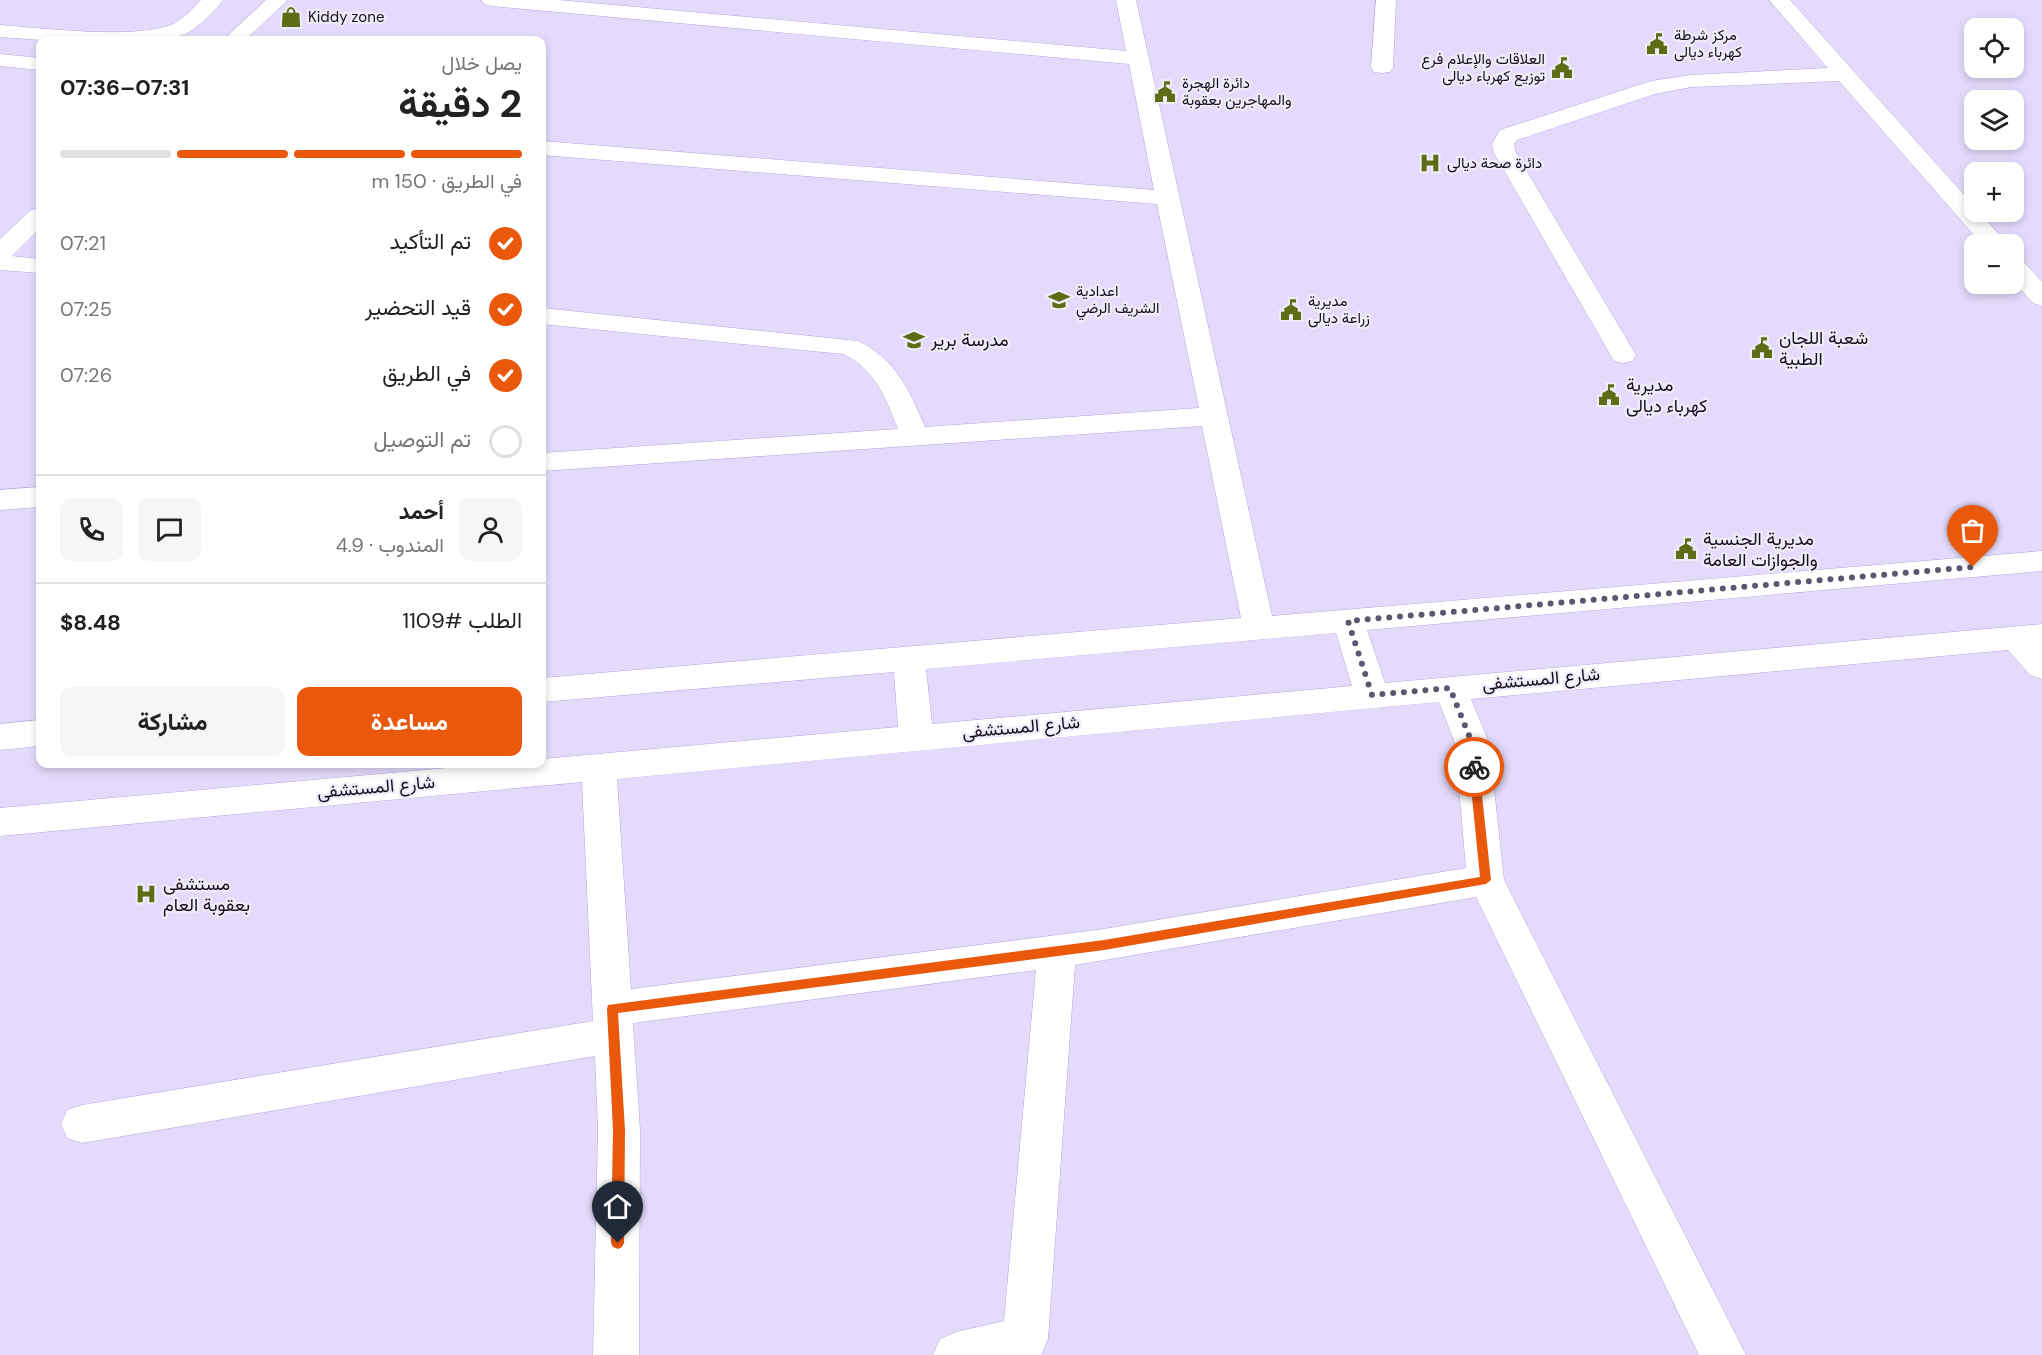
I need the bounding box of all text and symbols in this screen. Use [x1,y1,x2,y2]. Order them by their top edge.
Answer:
shop icon: Kiddy zone [279,5,303,29]
place label: Kiddy zone [308,7,384,27]
map controls [1964,18,2024,294]
button: locate [1964,18,2024,78]
place label: مركز شرطة كهرباء ديالى [1674,25,1742,62]
public building icon: مركز شرطة كهرباء ديالى [1645,32,1669,56]
place label: العلاقات والإعلام فرع توزيع كهرباء ديالى [1421,49,1545,87]
text: يصل خلال [442,50,522,76]
public building icon: العلاقات والإعلام فرع توزيع كهرباء ديالى [1550,56,1574,80]
text: 07:31–07:36 [60,73,189,102]
place label: دائرة الهجرة والمهاجرين بعقوبة [1182,73,1292,110]
text: 2 دقيقة [398,78,522,129]
public building icon: دائرة الهجرة والمهاجرين بعقوبة [1153,80,1177,104]
button: layers [1964,90,2024,150]
hospital icon: دائرة صحة ديالى [1418,151,1442,175]
place label: دائرة صحة ديالى [1447,153,1542,173]
button: + [1964,162,2024,222]
text: في الطريق · 150 m [371,168,522,194]
text: تم التأكيد [389,227,471,256]
icon: check [489,227,522,260]
text: 07:21 [60,230,106,256]
button: − [1964,234,2024,294]
place label: اعدادية الشريف الرضي [1076,281,1160,321]
school or university icon: اعدادية الشريف الرضي [1047,288,1071,312]
place label: مديرية زراعة ديالى [1308,291,1370,328]
text: قيد التحضير [365,293,471,322]
icon: check [489,293,522,326]
text: 07:25 [60,296,112,322]
public building icon: مديرية زراعة ديالى [1279,298,1303,322]
place label: شعبة اللجان الطبية [1779,326,1868,371]
school or university icon: مدرسة برير [902,328,926,352]
place label: مدرسة برير [930,328,1009,352]
public building icon: شعبة اللجان الطبية [1750,336,1774,360]
text: في الطريق [382,359,471,388]
icon: check [489,359,522,392]
text: 07:26 [60,362,112,388]
place label: مديرية كهرباء ديالى [1626,373,1707,418]
public building icon: مديرية كهرباء ديالى [1597,383,1621,407]
text: تم التوصيل [373,425,471,454]
text: أحمد [399,497,444,526]
button: phone [60,498,123,561]
button: chat [138,498,201,561]
button: person [459,498,522,561]
pin [1947,505,1998,567]
icon: bag [1956,514,1989,547]
place label: مديرية الجنسية والجوازات العامة [1703,527,1818,572]
text: المندوب · 4.9 [336,532,444,558]
public building icon: مديرية الجنسية والجوازات العامة [1674,537,1698,561]
text: الطلب #1109 [402,606,522,635]
text: $8.48 [60,608,121,637]
street label: شارع المستشفى [1481,662,1601,696]
button: مشاركة [60,687,285,756]
button: مساعدة [297,687,522,756]
street label: شارع المستشفى [961,710,1081,744]
courier [1444,737,1504,797]
icon: bike [1458,751,1491,784]
street label: شارع المستشفى [316,770,436,804]
place label: مستشفى بعقوبة العام [163,872,250,917]
hospital icon: مستشفى بعقوبة العام [134,882,158,906]
pin [592,1181,643,1243]
icon: home [601,1190,634,1223]

